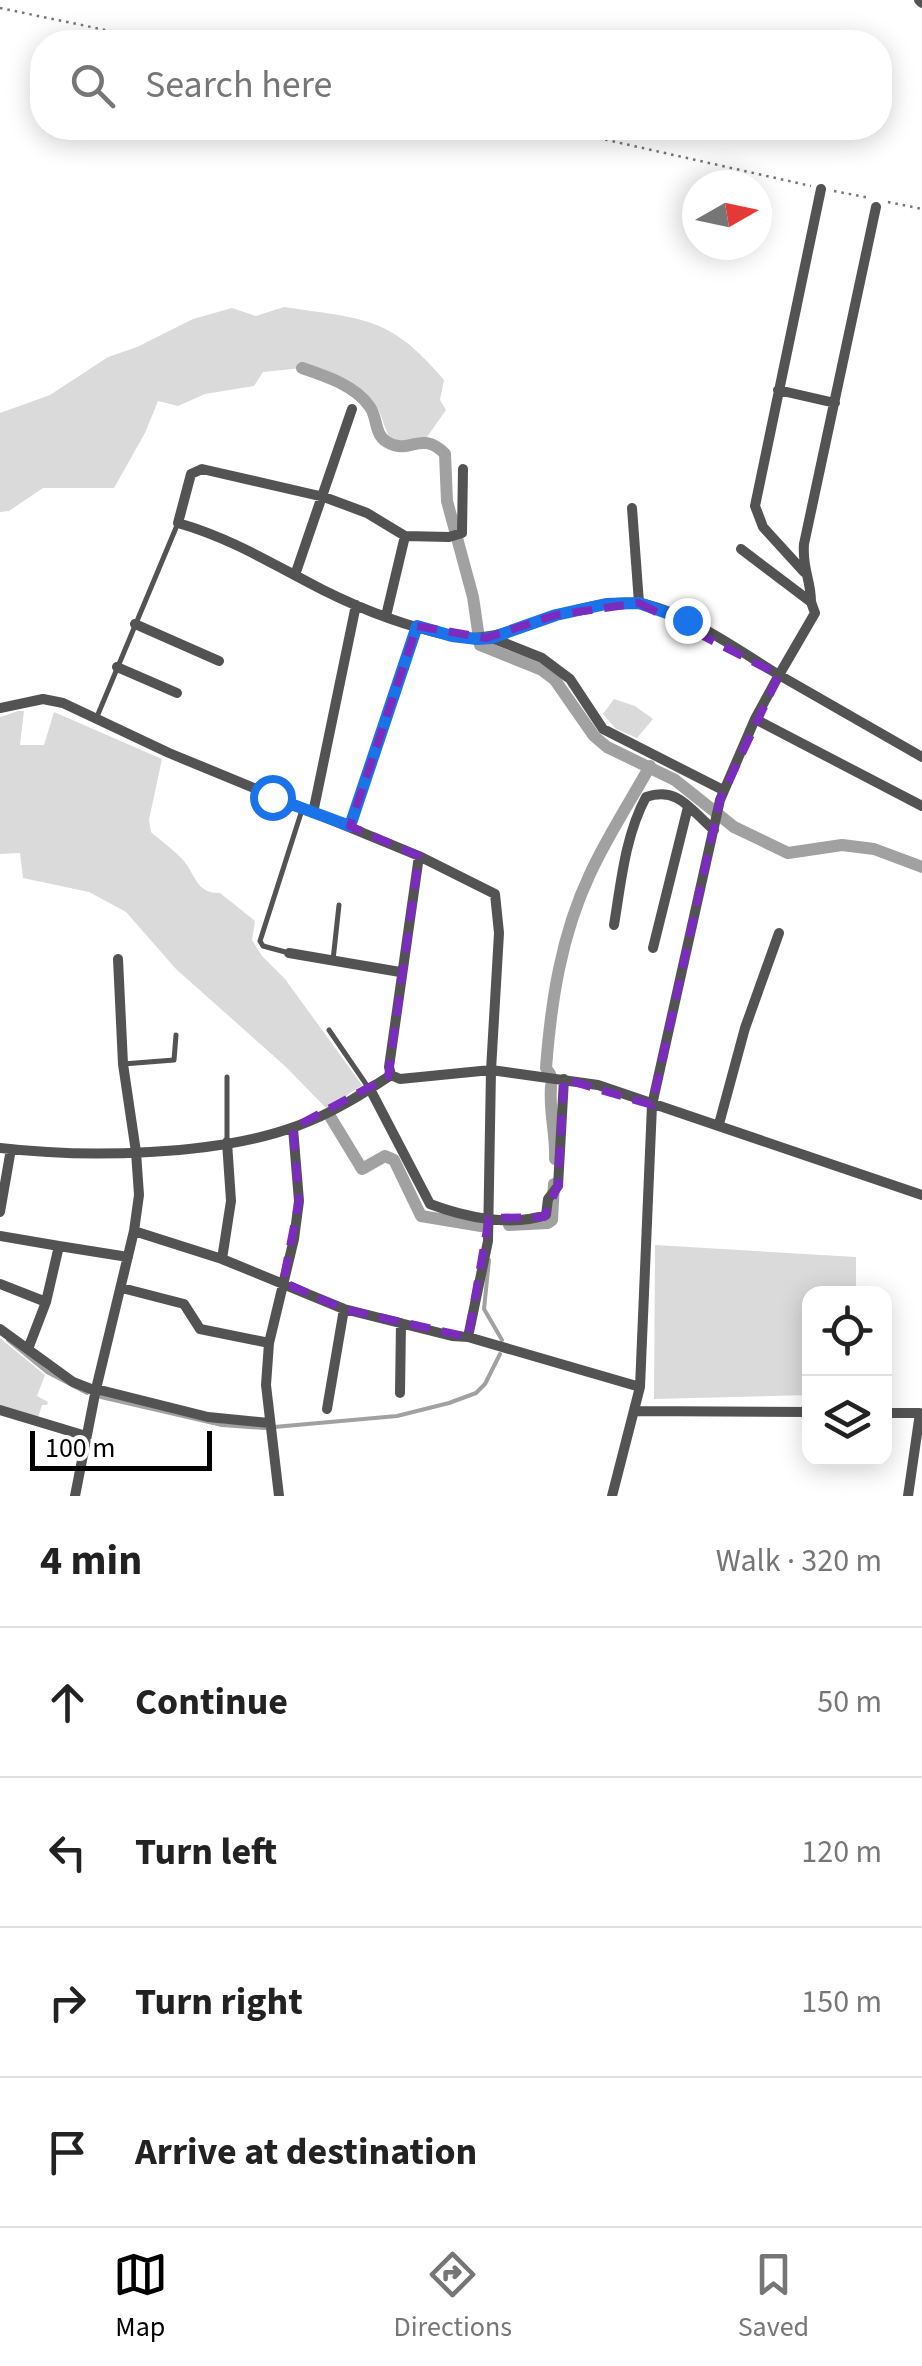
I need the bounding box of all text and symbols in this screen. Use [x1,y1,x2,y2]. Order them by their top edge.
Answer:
search box [30,30,892,140]
icon: search [65,58,120,113]
text: Search here [145,58,332,112]
north arrow [682,170,772,260]
route end [665,598,711,644]
route start [250,775,296,821]
map controls [802,1286,892,1466]
button: locate [802,1286,892,1376]
button: layers [802,1376,892,1466]
scale bar [30,1426,212,1470]
text: 100 m [45,1428,116,1468]
text: 4 min [40,1531,142,1591]
text: Walk · 320 m [716,1538,882,1584]
icon: ahead [40,1675,95,1730]
text: Continue [135,1675,288,1729]
text: 50 m [817,1679,882,1725]
icon: left [40,1825,95,1880]
text: Turn left [135,1825,277,1879]
text: 120 m [801,1829,882,1875]
icon: right [40,1975,95,2030]
text: Turn right [135,1975,303,2029]
text: 150 m [801,1979,882,2025]
icon: arrive [40,2125,95,2180]
text: Arrive at destination [135,2125,477,2179]
tab: Map [113,2247,168,2347]
tab: Directions [394,2247,512,2347]
tab: Saved [738,2247,809,2347]

